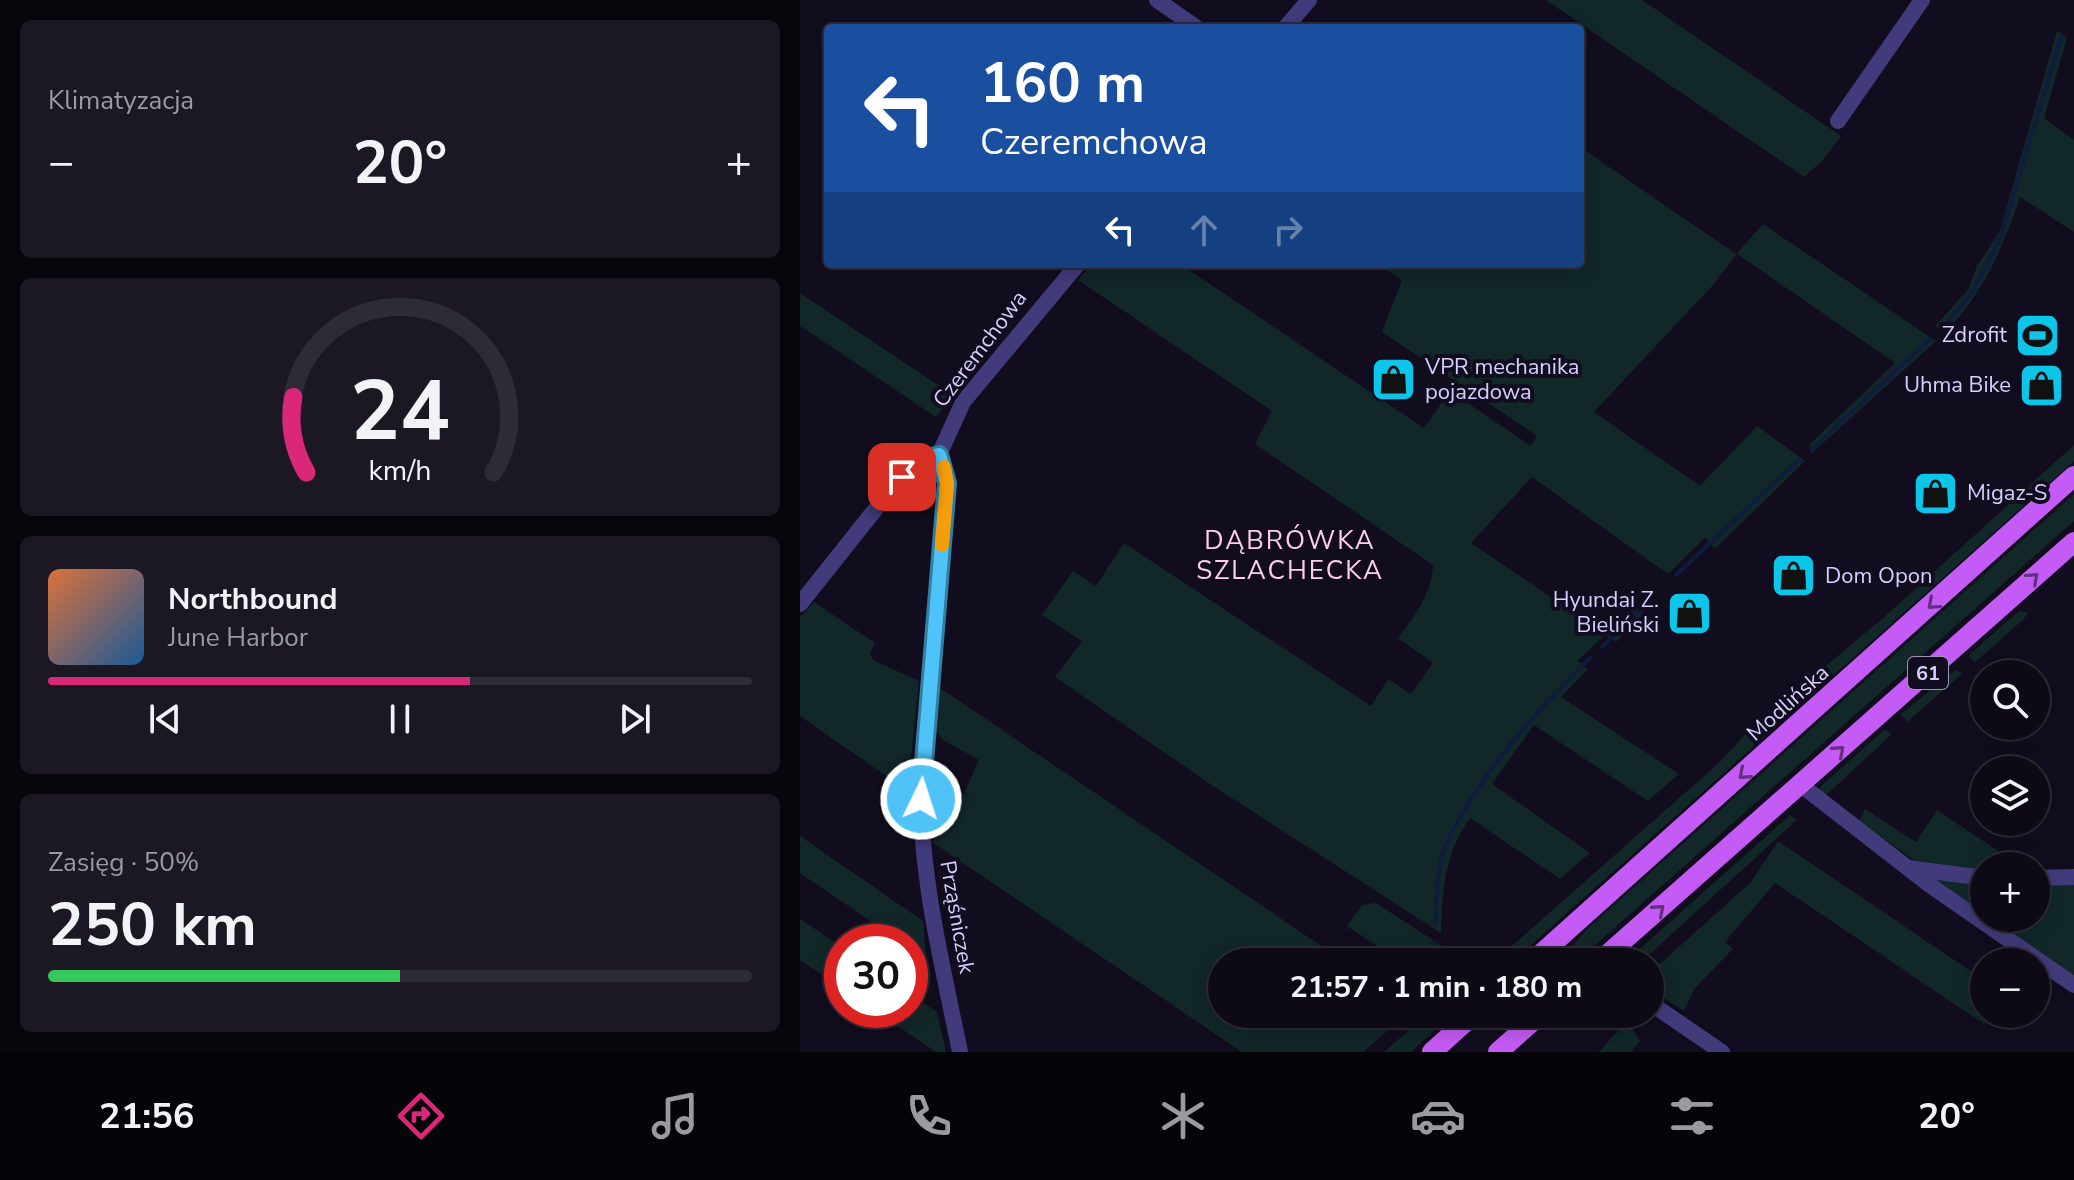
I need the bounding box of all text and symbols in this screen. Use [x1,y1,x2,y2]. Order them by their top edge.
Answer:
text: 160 m [980,45,1145,122]
icon: left [848,56,952,160]
text: Klimatyzacja [48,83,194,118]
text: Czeremchowa [980,118,1208,167]
text: 20° [353,122,447,204]
text: − [48,133,74,193]
text: + [726,133,752,193]
icon: left [1098,208,1142,252]
icon: ahead [1182,208,1226,252]
icon: right [1266,208,1310,252]
street label: Czeremchowa [926,284,1034,414]
sports icon: Zdrofit [2014,311,2062,359]
place label: Zdrofit [1942,320,2007,350]
place label: VPR mechanika pojazdowa [1424,352,1580,407]
text: 24 [350,355,450,468]
shop icon: VPR mechanika pojazdowa [1370,356,1418,404]
shop icon: Uhma Bike [2018,361,2066,409]
place label: Uhma Bike [1904,370,2011,400]
pin [868,443,936,511]
text: km/h [369,451,431,490]
icon: arrive [880,455,924,499]
shop icon: Migaz-S [1912,469,1960,517]
place label: Migaz-S [1967,478,2047,508]
district label: DĄBRÓWKA SZLACHECKA [1196,523,1384,588]
shop icon: Dom Opon [1770,552,1818,600]
place label: Dom Opon [1825,561,1932,591]
one-way arrow [2024,573,2039,587]
text: Northbound [168,579,338,620]
place label: Hyundai Z. Bieliński [1553,585,1659,640]
shop icon: Hyundai Z. Bieliński [1666,589,1714,637]
one-way arrow [1928,594,1943,609]
text: June Harbor [168,620,308,655]
road number: 61 [1908,657,1948,689]
street label: Modlińska [1740,658,1836,748]
map controls [1970,660,2050,1028]
button: search [1970,660,2050,740]
icon: previous [143,697,187,741]
icon: pause [378,697,422,741]
icon: next [613,697,657,741]
one-way arrow [1830,746,1845,761]
button: layers [1970,756,2050,836]
position arrow [879,757,963,841]
one-way arrow [1739,764,1754,779]
text: Zasięg · 50% [48,845,199,880]
button: + [1970,852,2050,932]
street label: Prząśniczek [932,858,982,977]
text: 250 km [48,884,257,966]
one-way arrow [1649,905,1664,919]
speed limit sign: 30 [824,924,928,1028]
button: − [1970,948,2050,1028]
text: 21:57 · 1 min · 180 m [1290,967,1582,1008]
icon: directions [393,1088,449,1144]
icon: music [647,1088,703,1144]
icon: phone [901,1088,957,1144]
icon: climate [1155,1088,1211,1144]
icon: car [1410,1088,1466,1144]
icon: filters [1664,1088,1720,1144]
text: 21:56 [99,1092,194,1141]
text: 20° [1918,1092,1975,1141]

